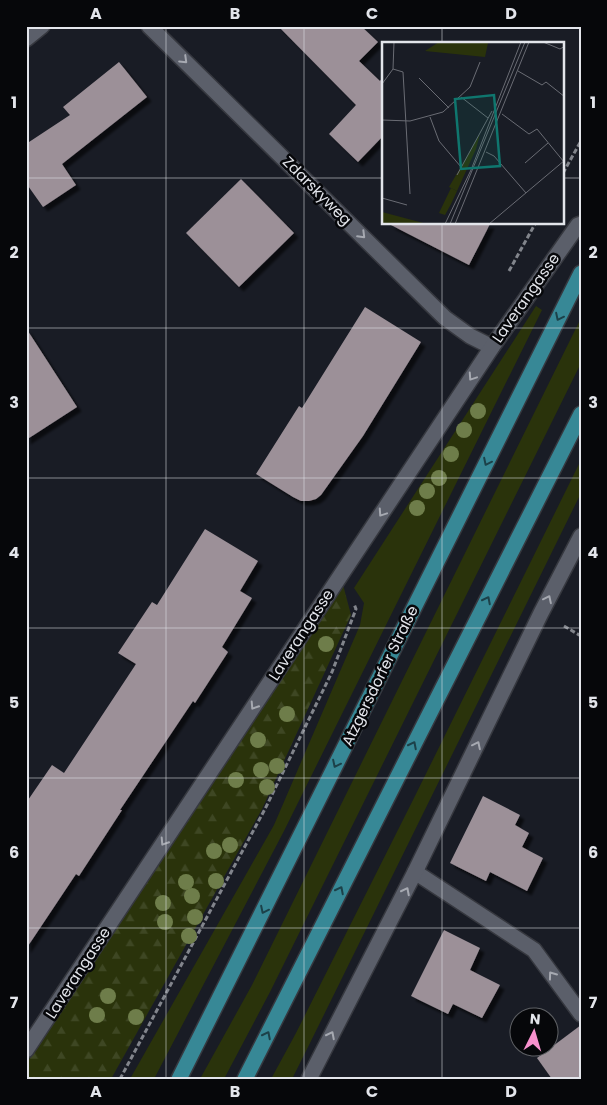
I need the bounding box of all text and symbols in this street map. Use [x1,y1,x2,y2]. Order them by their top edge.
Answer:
text: A [90,2,102,25]
text: B [230,2,240,25]
text: C [366,2,378,25]
text: D [505,2,517,25]
inset map [382,42,564,225]
one-way arrow [178,54,187,63]
text: 1 [11,91,17,114]
text: 1 [590,91,596,114]
street label: Zdarskyweg [278,151,357,230]
one-way arrow [356,230,365,239]
text: 2 [9,241,19,264]
text: 2 [588,241,598,264]
street label: Laverangasse [487,249,564,347]
one-way arrow [555,311,565,320]
one-way arrow [469,371,478,381]
text: 3 [9,391,19,414]
text: 3 [588,391,598,414]
one-way arrow [482,457,493,466]
one-way arrow [379,507,388,516]
text: 4 [9,541,20,564]
text: 4 [588,541,599,564]
street label: Laverangasse [263,585,338,684]
one-way arrow [542,595,552,604]
one-way arrow [481,596,491,605]
street label: Atzgersdorfer Straße [336,602,423,750]
text: 5 [9,691,19,714]
text: 5 [588,691,598,714]
one-way arrow [251,701,260,710]
one-way arrow [407,741,417,750]
one-way arrow [471,741,481,750]
one-way arrow [332,759,342,768]
one-way arrow [161,836,170,846]
text: 6 [9,841,19,864]
text: 6 [588,841,598,864]
one-way arrow [334,886,344,895]
one-way arrow [400,887,410,896]
one-way arrow [260,904,270,913]
street label: Laverangasse [40,923,115,1022]
one-way arrow [549,971,558,981]
text: 7 [10,991,19,1014]
text: 7 [589,991,598,1014]
north arrow [510,1008,560,1058]
text: N [529,1009,541,1029]
one-way arrow [261,1031,271,1040]
one-way arrow [325,1032,335,1041]
text: A [90,1080,102,1103]
text: B [230,1080,240,1103]
text: C [366,1080,378,1103]
text: D [505,1080,517,1103]

